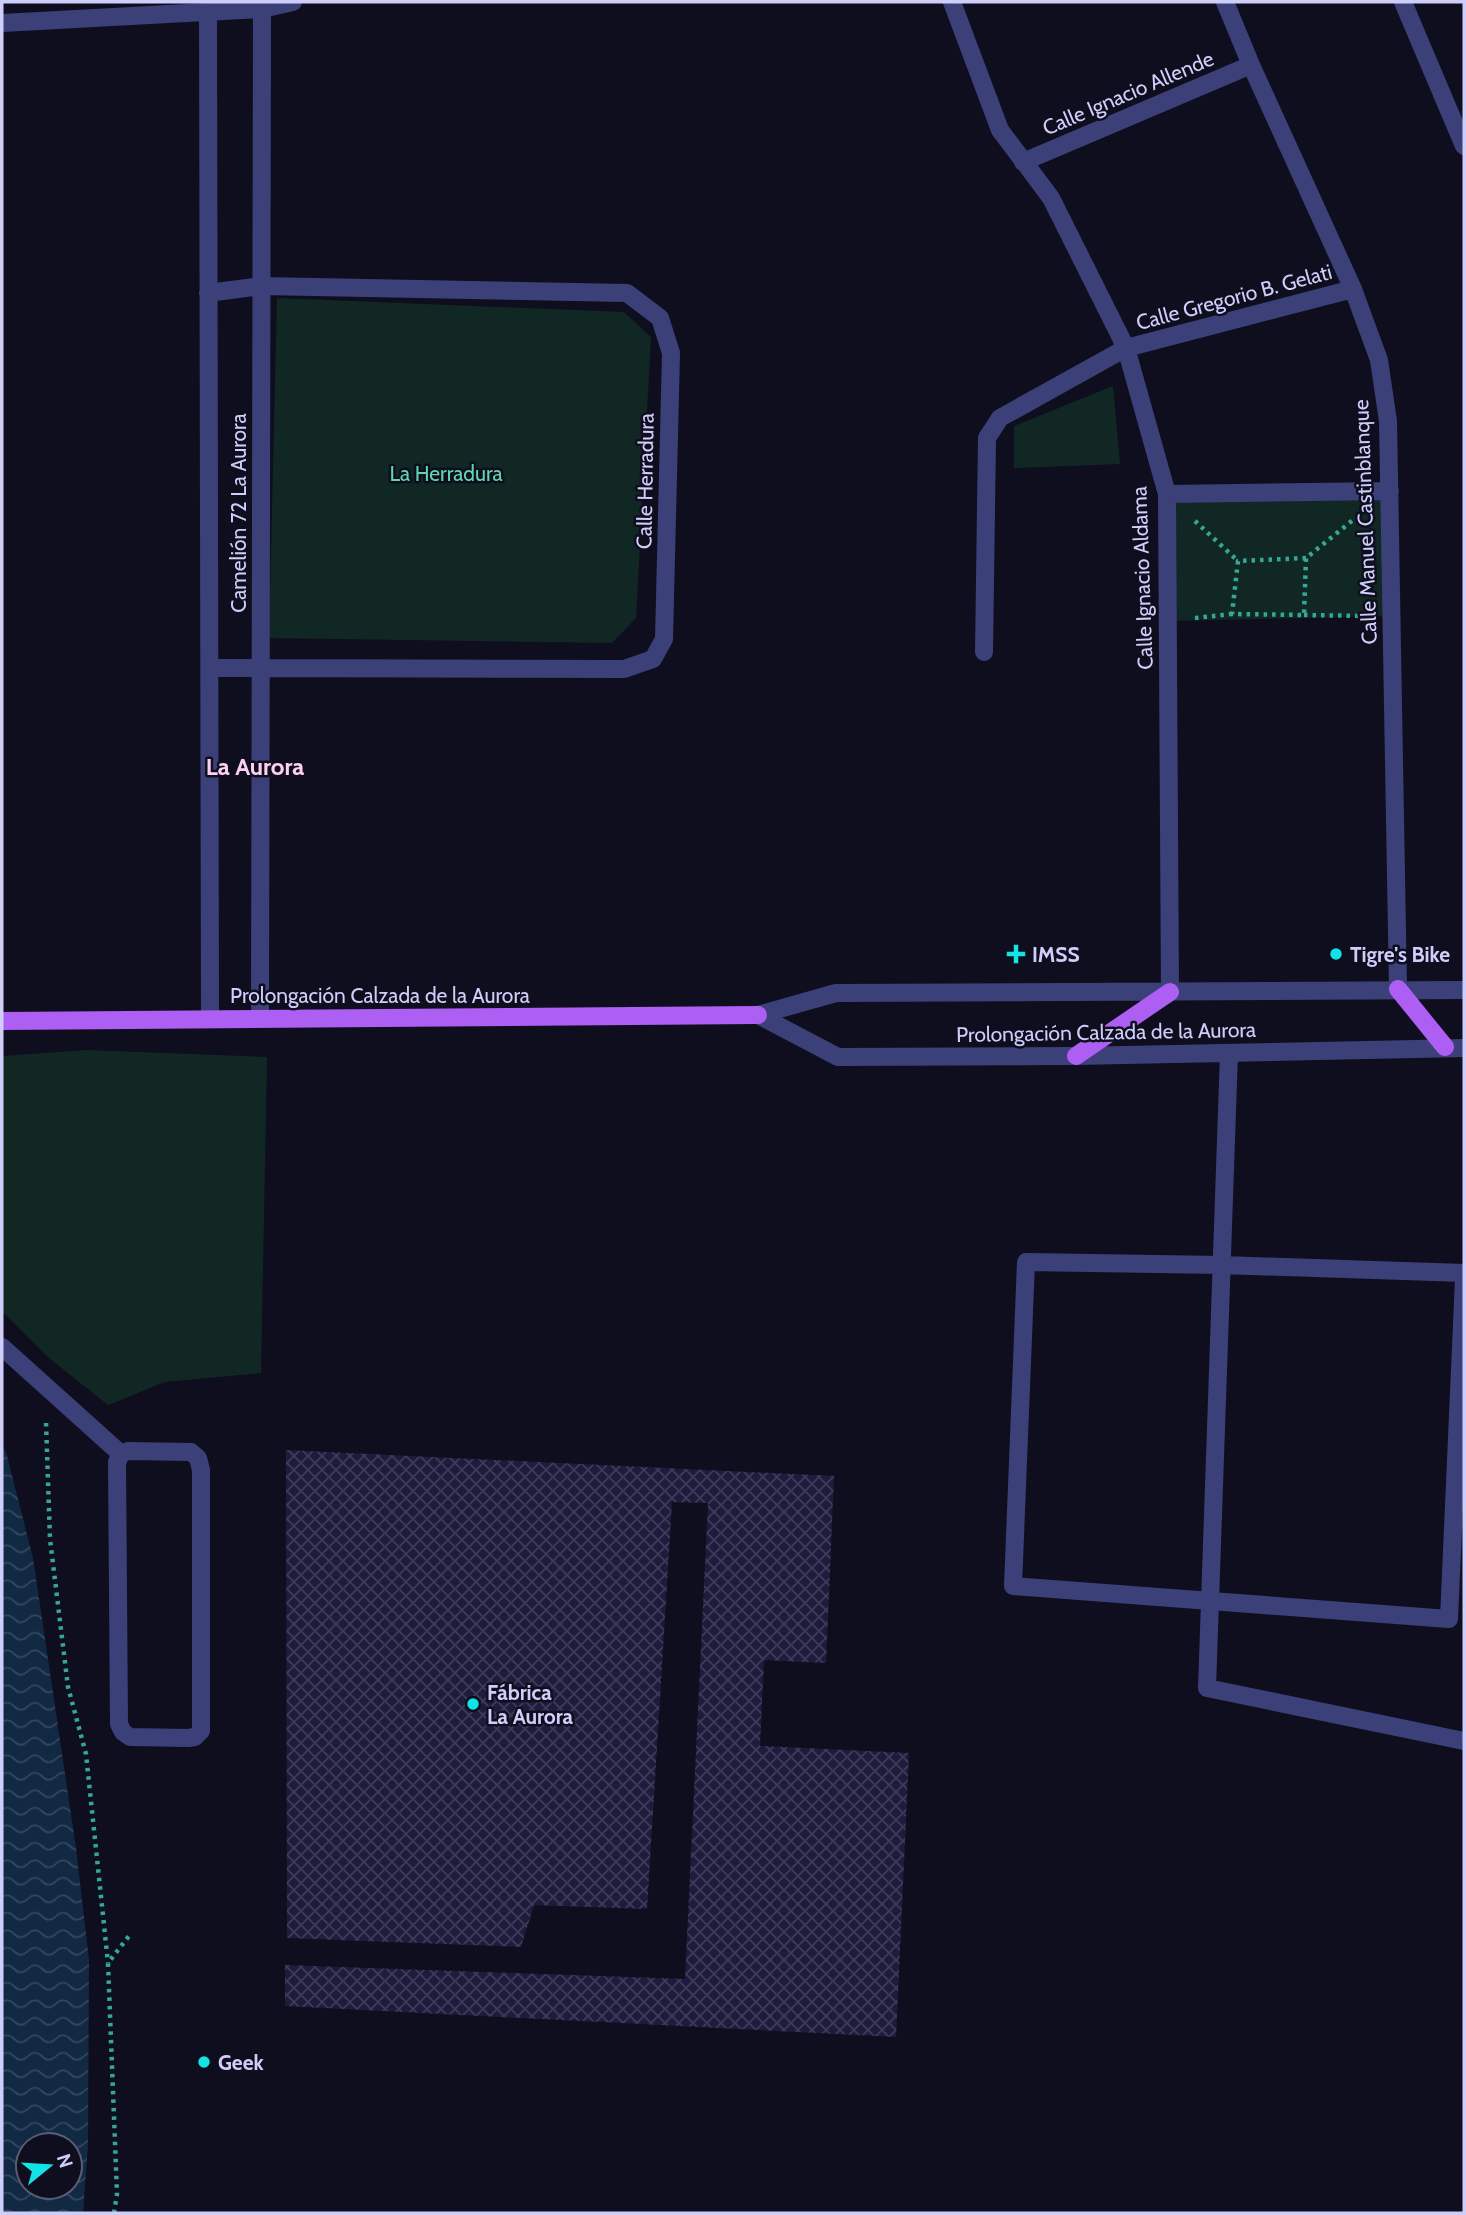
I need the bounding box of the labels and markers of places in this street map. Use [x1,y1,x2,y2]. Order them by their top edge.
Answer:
place label: IMSS [1032,942,1080,967]
place label: Tigre's Bike [1350,942,1450,967]
marker: IMSS [1006,944,1026,964]
marker: Tigre's Bike [1328,946,1344,962]
place label: Fábrica La Aurora [487,1680,574,1729]
marker: Fábrica La Aurora [465,1696,481,1712]
place label: Geek [218,2050,264,2075]
marker: Geek [196,2054,212,2070]

